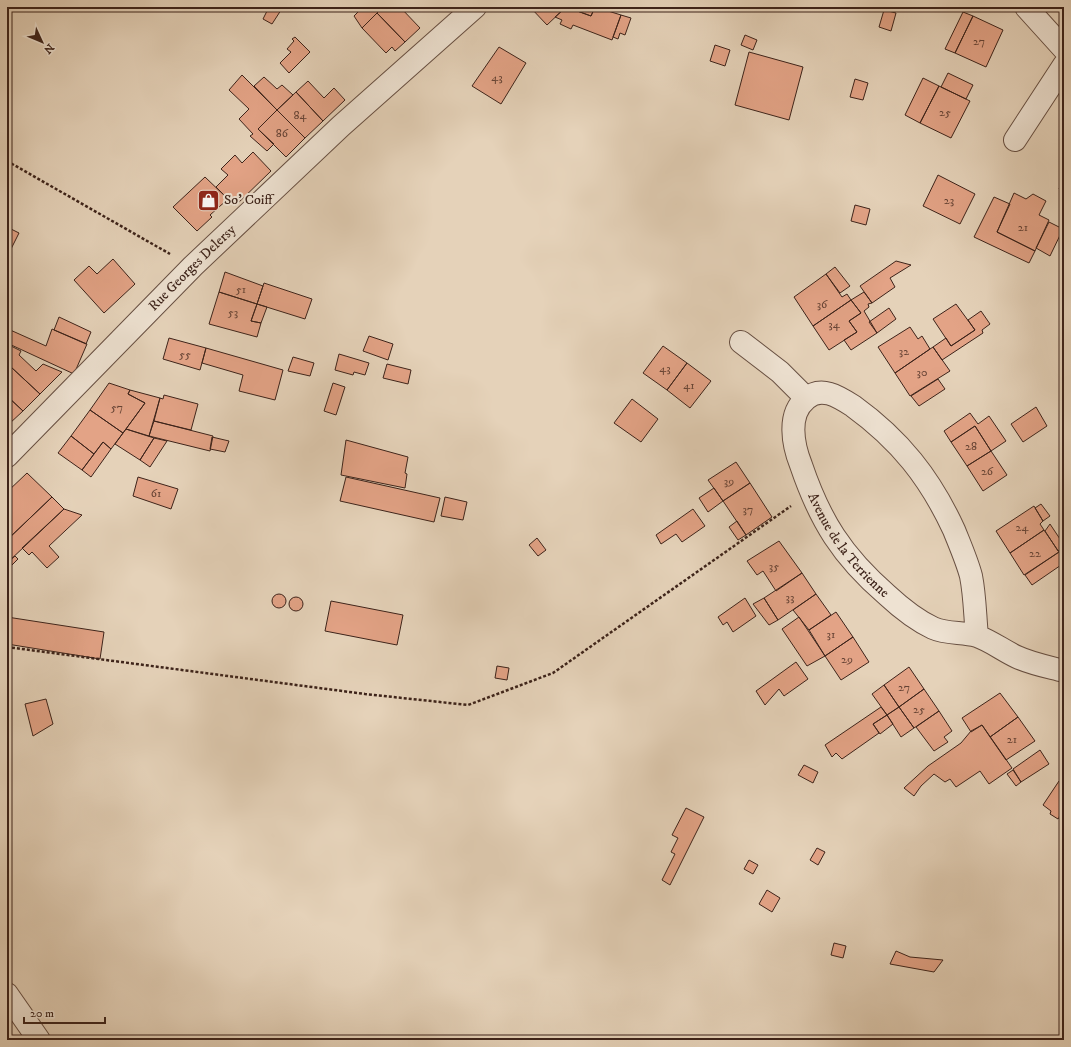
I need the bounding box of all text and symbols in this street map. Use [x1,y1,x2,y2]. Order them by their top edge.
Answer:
north arrow [22,22,62,62]
house number: 27 [973,34,985,49]
text: N [40,40,57,56]
house number: 43 [491,70,503,85]
house number: 25 [939,105,951,120]
house number: 84 [294,108,308,123]
house number: 86 [276,126,289,141]
shop icon: So' Coiff [195,187,221,213]
place label: So' Coiff [224,191,274,209]
house number: 23 [944,193,954,208]
house number: 21 [1018,220,1028,235]
street label: Rue Georges Delersy [145,221,240,315]
house number: 51 [236,282,246,297]
house number: 36 [817,297,828,312]
house number: 53 [228,305,238,320]
house number: 34 [828,317,841,332]
house number: 32 [899,344,909,359]
house number: 55 [179,347,191,362]
house number: 43 [659,361,671,376]
house number: 30 [917,365,927,380]
house number: 41 [683,378,695,393]
house number: 57 [111,400,123,415]
house number: 28 [965,439,977,454]
house number: 26 [981,464,994,479]
house number: 39 [724,474,734,489]
house number: 61 [151,486,161,501]
street label: Avenue de la Terrienne [804,490,893,602]
house number: 37 [743,502,753,517]
house number: 24 [1016,520,1029,535]
house number: 22 [1029,546,1041,561]
house number: 35 [769,559,779,574]
house number: 33 [786,590,794,605]
house number: 31 [827,627,835,642]
house number: 29 [841,652,853,667]
house number: 27 [898,680,910,695]
house number: 25 [913,702,925,717]
house number: 21 [1007,732,1017,747]
scale bar [24,999,105,1025]
text: 20 m [30,1006,54,1021]

